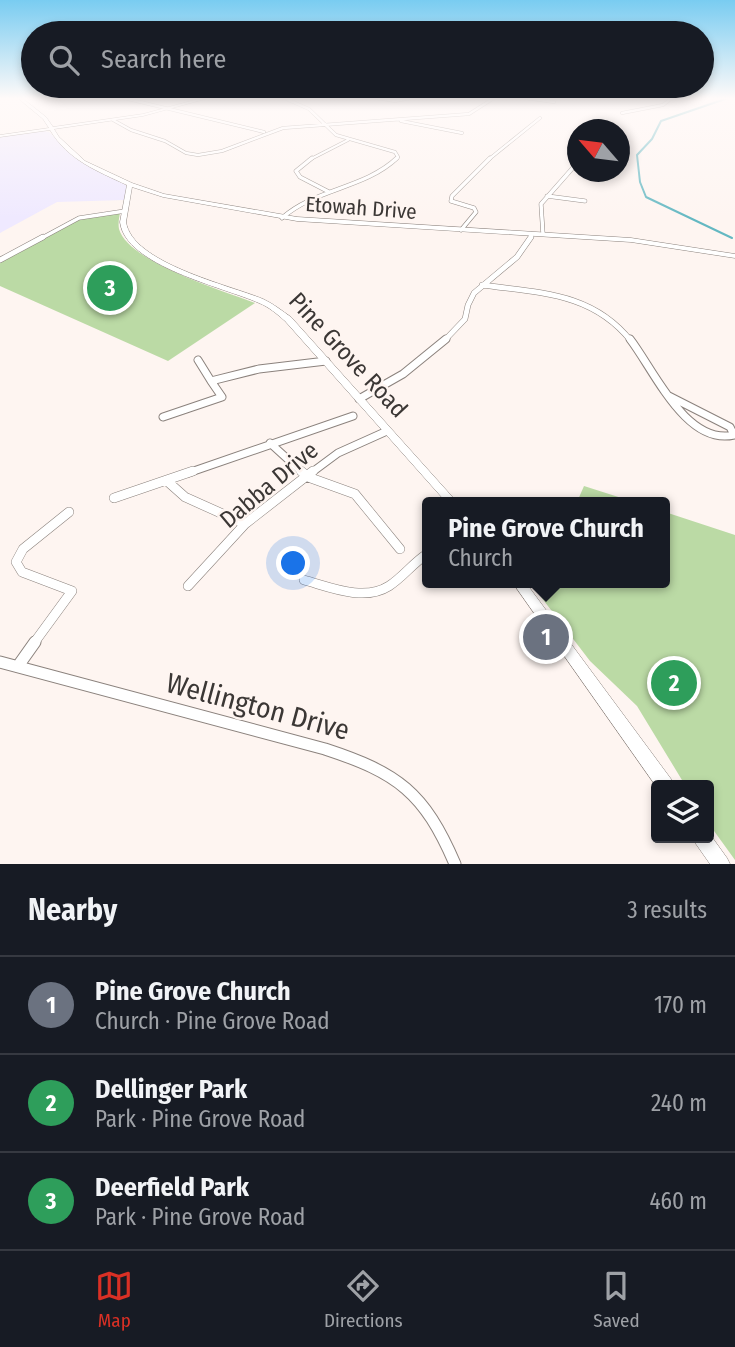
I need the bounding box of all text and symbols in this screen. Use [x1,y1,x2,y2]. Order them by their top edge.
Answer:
search box [21,21,714,98]
icon: search [45,41,83,79]
text: Search here [101,44,226,75]
north arrow [567,119,630,182]
street label: Etowah Drive [305,191,417,225]
pin: 3 [87,262,133,314]
street label: Pine Grove Road [283,287,413,423]
street label: Dabba Drive [214,436,324,534]
popup [422,497,670,588]
text: Pine Grove Church [448,513,644,544]
text: Church [448,544,513,572]
your location [276,546,310,580]
pin: 1 [523,611,569,663]
pin: 2 [651,657,697,709]
street label: Wellington Drive [163,666,353,747]
map controls [651,780,714,843]
button: layers [651,780,714,843]
text: Nearby [28,892,117,928]
text: 3 results [627,896,707,924]
text: Pine Grove Church [95,976,291,1007]
text: 1 [46,991,56,1019]
text: 170 m [654,991,707,1019]
text: Church · Pine Grove Road [95,1007,330,1035]
text: Dellinger Park [95,1074,247,1105]
text: 2 [46,1089,56,1117]
text: 240 m [651,1089,707,1117]
text: Park · Pine Grove Road [95,1105,305,1133]
text: Deerfield Park [95,1172,249,1203]
text: 3 [46,1187,56,1215]
text: 460 m [649,1187,707,1215]
text: Park · Pine Grove Road [95,1203,305,1231]
tab: Map [95,1267,133,1332]
tab: Directions [324,1267,403,1332]
tab: Saved [593,1267,640,1332]

